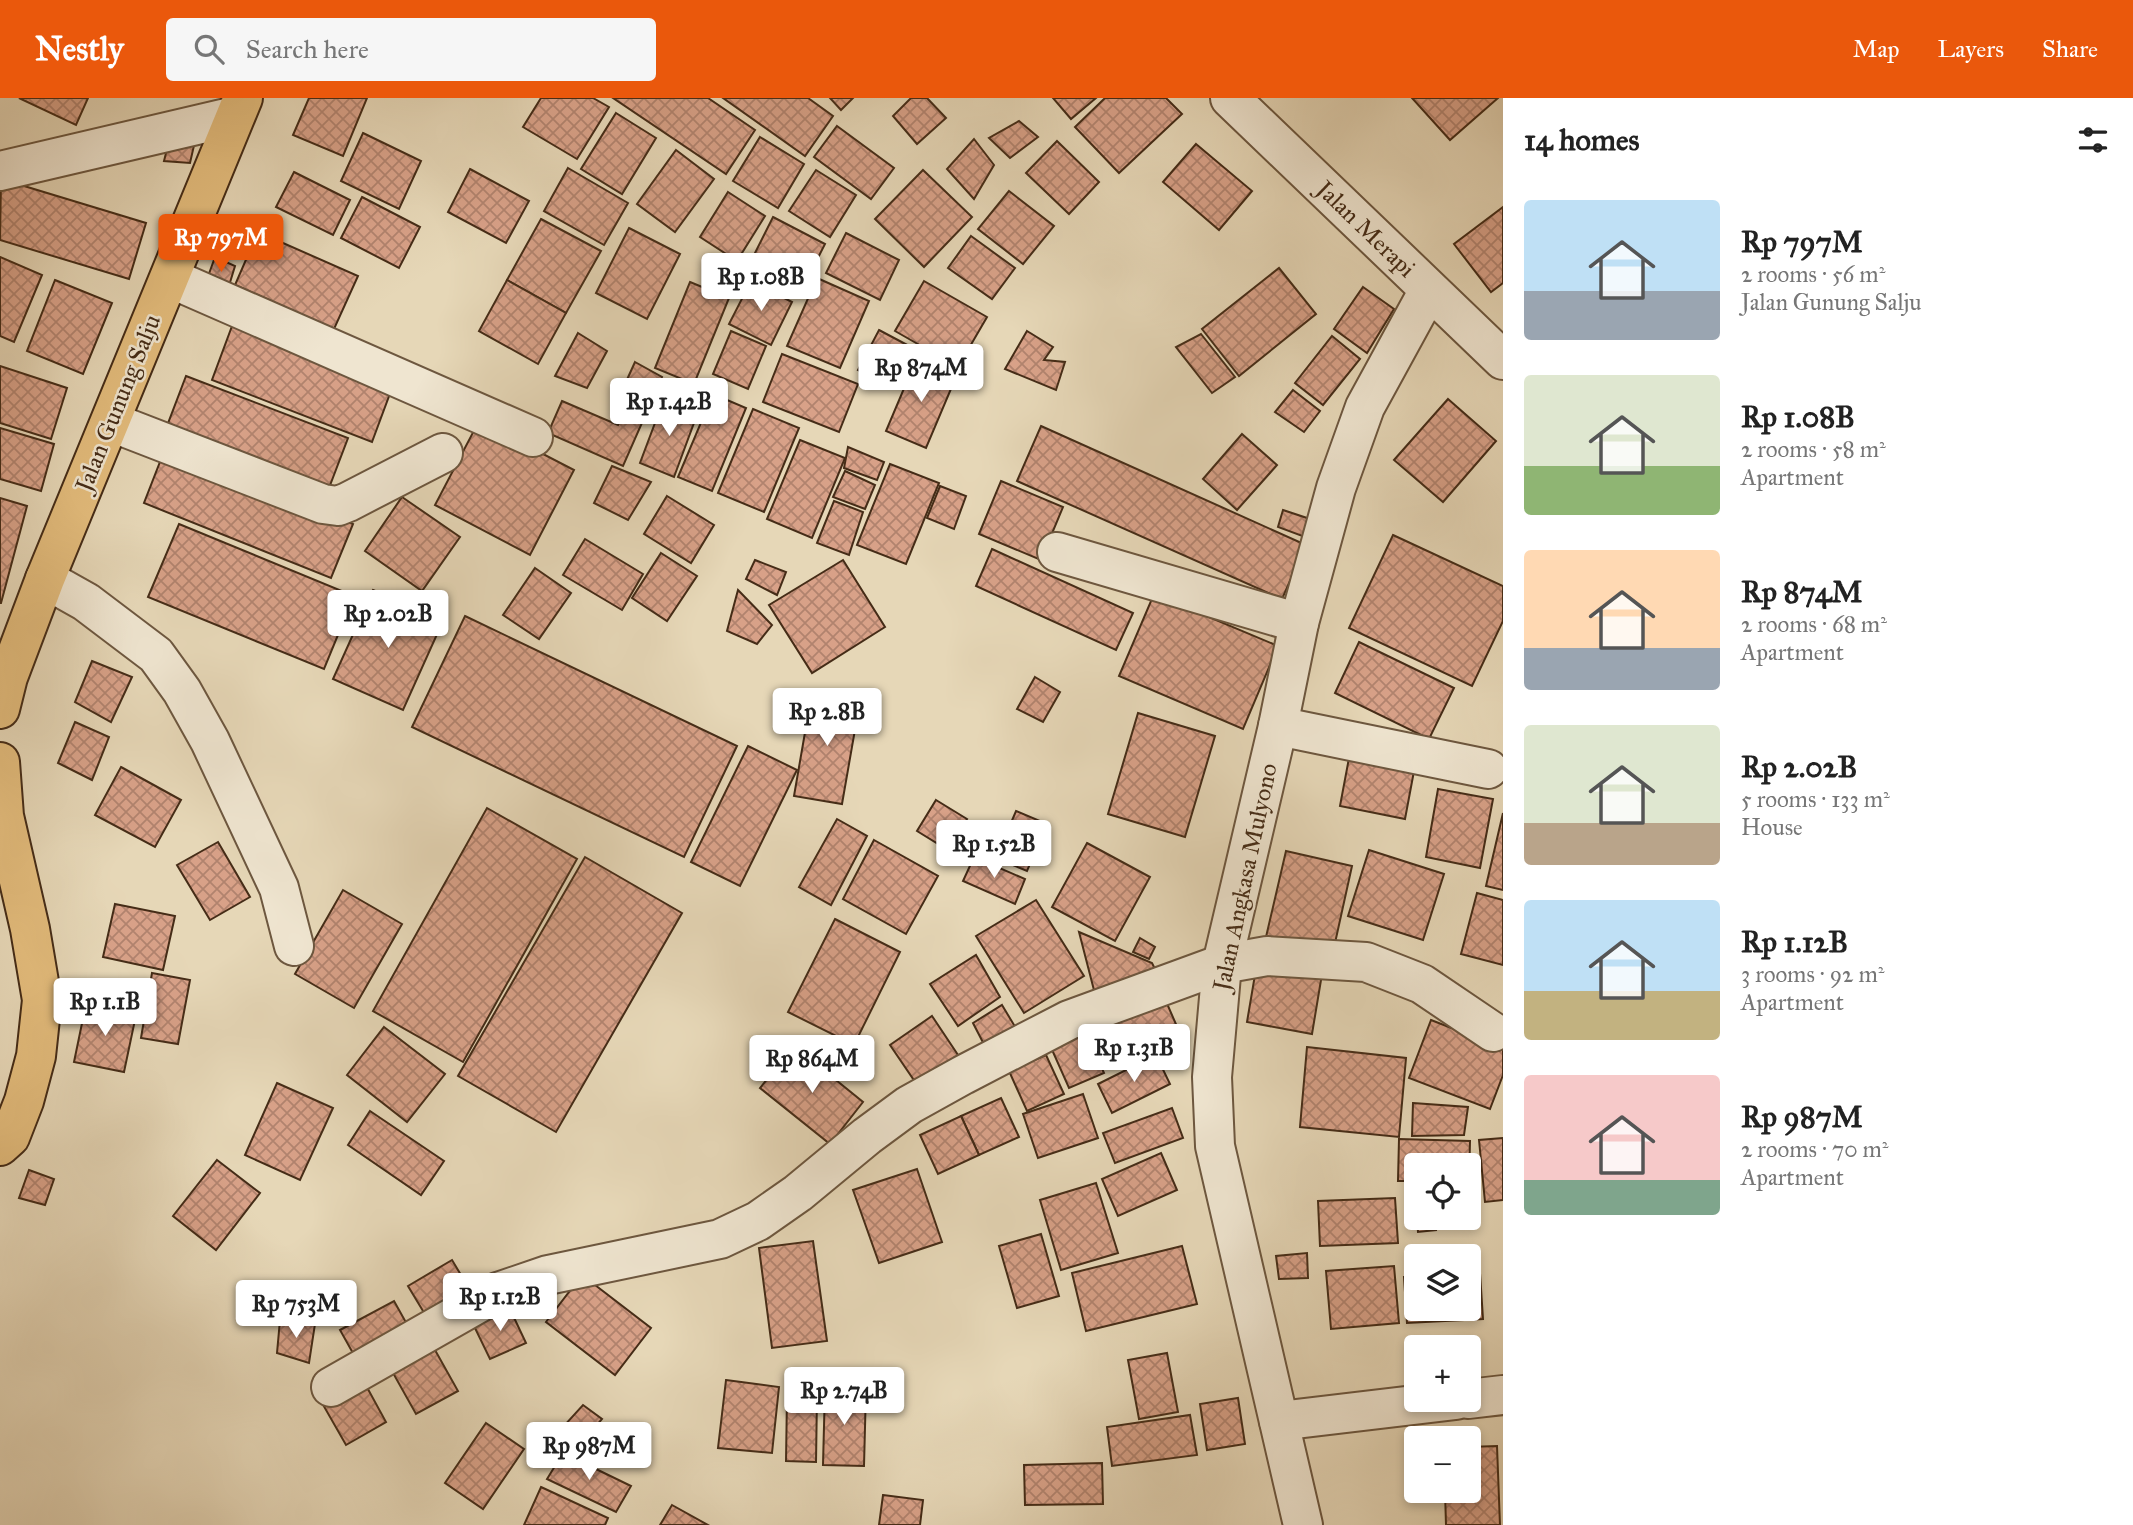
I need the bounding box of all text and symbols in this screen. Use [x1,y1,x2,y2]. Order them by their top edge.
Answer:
search box [166,18,656,81]
text: Nestly [35,29,124,69]
icon: search [190,30,228,68]
text: Search here [246,33,369,65]
text: Map [1853,34,1900,64]
text: Layers [1938,34,2004,64]
text: Share [2042,34,2098,64]
icon: filters [2074,121,2112,159]
text: 14 homes [1524,122,1639,158]
street label: Jalan Merapi [1308,172,1422,284]
pin: Rp 797M [156,214,286,274]
text: Rp 797M [174,223,268,251]
text: Rp 797M [1741,224,1863,260]
icon: home [1580,228,1664,312]
pin: Rp 1.08B [689,254,833,313]
text: 2 rooms · 56 m² [1741,260,1885,288]
text: Rp 1.08B [717,262,805,290]
text: Jalan Gunung Salju [1741,288,1922,316]
street label: Jalan Gunung Salju [68,310,167,499]
pin: Rp 874M [856,344,986,404]
text: Rp 874M [874,353,968,381]
pin: Rp 1.42B [597,378,741,438]
text: Rp 1.42B [626,387,712,415]
text: Rp 1.08B [1741,399,1855,435]
icon: home [1580,403,1664,487]
text: 2 rooms · 58 m² [1741,435,1886,463]
text: Apartment [1741,463,1844,491]
text: Rp 874M [1741,574,1862,610]
icon: home [1580,578,1664,662]
pin: Rp 2.02B [316,590,460,650]
text: Rp 2.02B [343,599,433,627]
text: 2 rooms · 68 m² [1741,610,1887,638]
text: Apartment [1741,638,1844,666]
pin: Rp 2.8B [762,688,892,748]
text: Rp 2.8B [789,697,865,725]
text: Rp 2.02B [1741,749,1857,785]
icon: home [1580,753,1664,837]
street label: Jalan Angkasa Mulyono [1206,761,1284,996]
text: 5 rooms · 133 m² [1741,785,1890,813]
text: House [1741,813,1803,841]
pin: Rp 1.52B [922,820,1066,880]
text: Rp 1.52B [952,829,1036,857]
text: Rp 1.12B [1741,924,1848,960]
icon: home [1580,928,1664,1012]
text: 3 rooms · 92 m² [1741,960,1884,988]
pin: Rp 1.1B [40,978,170,1038]
text: Rp 1.1B [70,987,140,1015]
text: Apartment [1741,988,1844,1016]
pin: Rp 1.31B [1062,1024,1206,1084]
text: Rp 1.31B [1094,1033,1174,1061]
pin: Rp 864M [747,1035,877,1095]
text: Rp 864M [765,1044,859,1072]
text: Rp 987M [1741,1099,1863,1135]
icon: home [1580,1103,1664,1187]
text: 2 rooms · 70 m² [1741,1135,1889,1163]
map controls [1404,1153,1481,1503]
button: locate [1404,1153,1481,1230]
text: Apartment [1741,1163,1844,1191]
button: layers [1404,1244,1481,1321]
pin: Rp 1.12B [428,1274,572,1333]
pin: Rp 753M [231,1280,361,1340]
text: Rp 1.12B [459,1282,541,1310]
text: Rp 753M [252,1289,340,1317]
button: + [1404,1335,1481,1412]
pin: Rp 2.74B [772,1368,916,1427]
text: Rp 2.74B [800,1376,888,1404]
pin: Rp 987M [524,1422,654,1482]
button: − [1404,1426,1481,1503]
text: Rp 987M [542,1431,636,1459]

